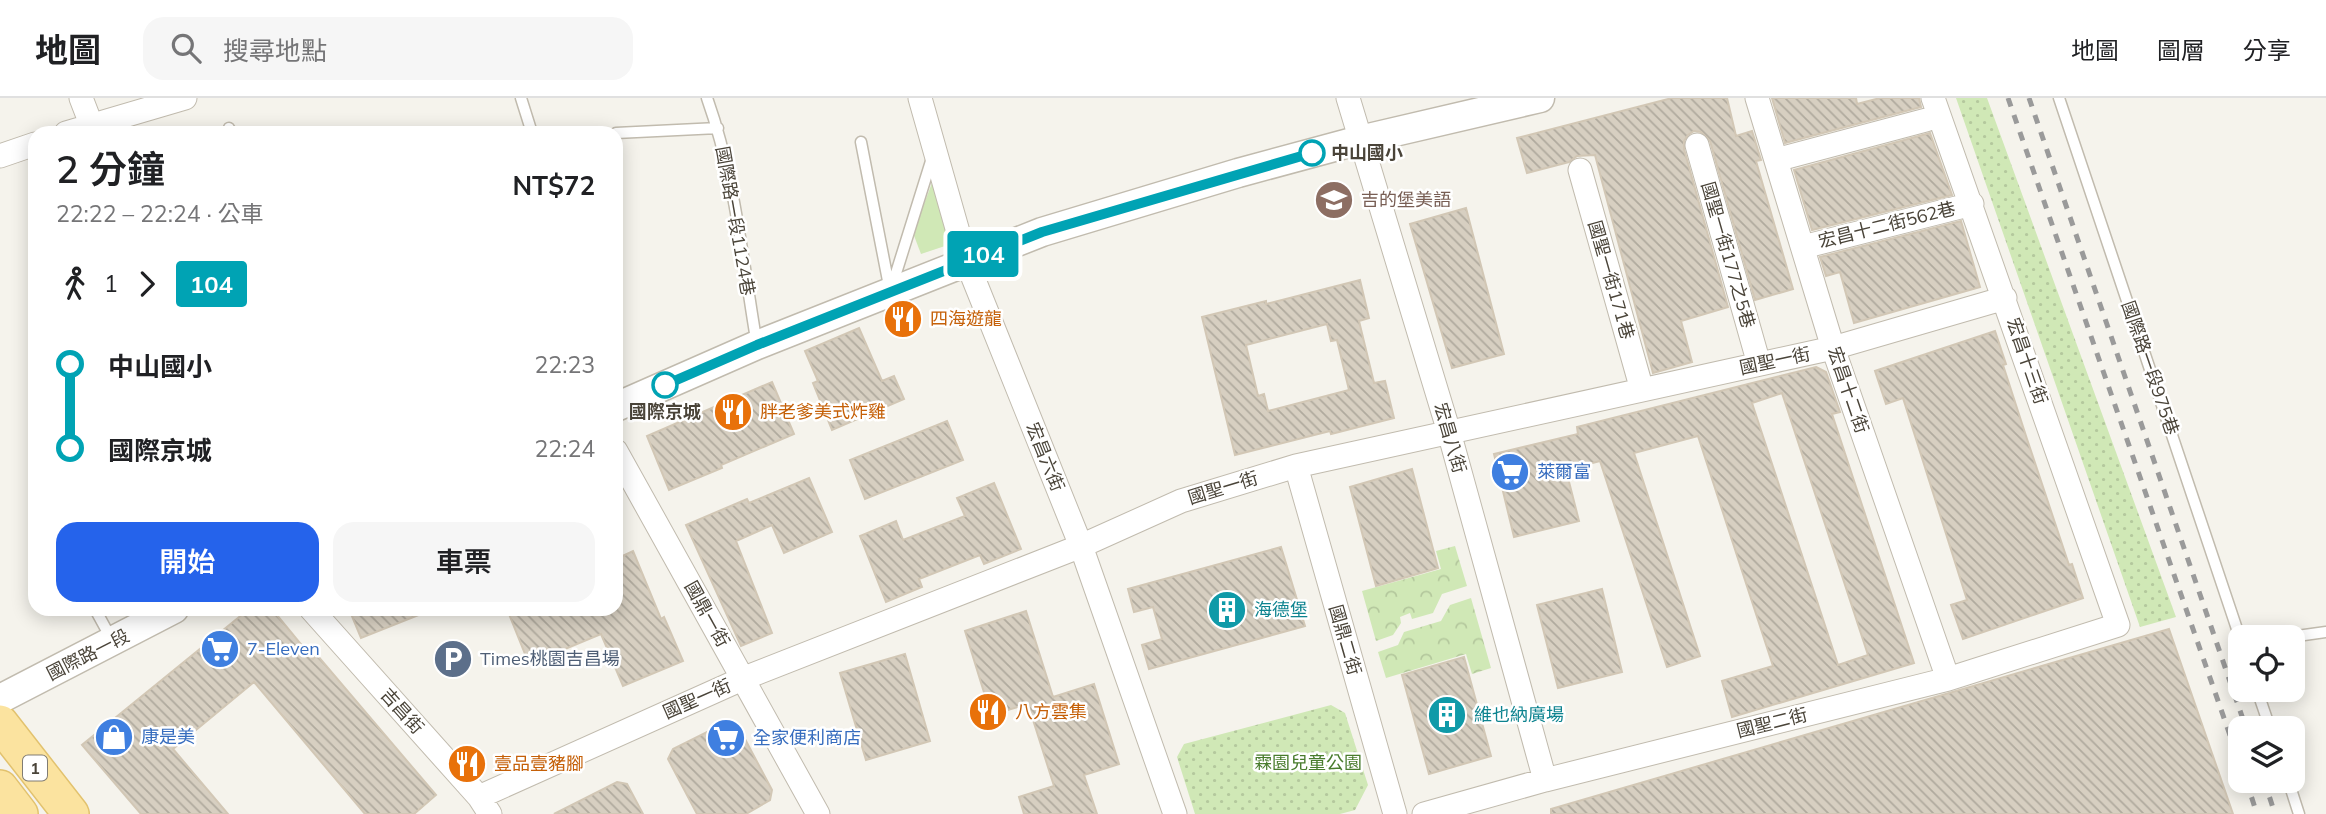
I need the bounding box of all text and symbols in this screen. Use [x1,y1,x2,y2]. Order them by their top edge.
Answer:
search box [143,17,633,80]
text: 地圖 [35,29,101,70]
icon: search [167,29,205,67]
text: 搜尋地點 [223,34,327,67]
text: 地圖 [2071,35,2119,65]
text: 圖層 [2157,35,2205,65]
text: 分享 [2243,35,2291,65]
marker: 中山國小 [1299,140,1325,166]
place label: 中山國小 [1331,141,1403,164]
street label: 國際路一段1124巷 [711,144,760,297]
text: 2 分鐘 [56,145,165,193]
text: NT$72 [512,169,595,202]
school or university icon: 吉的堡美語 [1313,179,1355,221]
street label: 國聖一街177之5巷 [1697,179,1760,331]
place label: 吉的堡美語 [1361,188,1451,211]
street label: 宏昌十二街562巷 [1816,196,1958,253]
text: 22:22 – 22:24 · 公車 [56,199,264,228]
street label: 國聖一街171巷 [1584,218,1639,342]
line badge: 104 [943,231,1023,277]
text: 104 [961,239,1005,269]
icon: walk [56,265,94,303]
icon: forward [128,265,166,303]
text: 1 [104,269,118,298]
text: 104 [190,269,233,299]
restaurant icon: 四海遊龍 [882,298,924,340]
street label: 國際路一段975巷 [2117,298,2184,438]
place label: 四海遊龍 [930,307,1002,330]
street label: 宏昌十三街 [2002,315,2053,407]
street label: 國聖一街 [1737,342,1813,379]
street label: 宏昌十二街 [1823,344,1874,436]
text: 中山國小 [108,350,212,383]
text: 22:23 [535,350,595,379]
marker: 國際京城 [652,372,678,398]
restaurant icon: 胖老爹美式炸雞 [712,391,754,433]
place label: 國際京城 [629,400,701,423]
place label: 胖老爹美式炸雞 [760,400,886,423]
street label: 宏昌八街 [1430,400,1471,476]
street label: 宏昌六街 [1021,419,1070,494]
text: 國際京城 [108,434,212,467]
text: 22:24 [535,434,595,463]
supermarket icon: 萊爾富 [1489,451,1531,493]
place label: 萊爾富 [1537,460,1591,483]
street label: 國聖一街 [1185,466,1261,509]
button: 開始 [56,522,319,602]
button: 車票 [333,522,595,602]
street label: 國鼎一街 [680,577,735,651]
building icon: 海德堡 [1206,589,1248,631]
place label: 海德堡 [1254,598,1308,621]
street label: 國鼎二街 [1325,602,1366,678]
street label: 國際路一段 [42,624,133,685]
map controls [2228,625,2305,793]
button: locate [2228,625,2305,702]
supermarket icon: 7-Eleven [199,628,241,670]
place label: 7-Eleven [247,637,320,660]
parking icon: Times桃園吉昌場 [432,638,474,680]
place label: Times桃園吉昌場 [480,647,620,670]
street label: 國聖一街 [659,673,734,724]
street label: 吉昌街 [376,683,429,738]
restaurant icon: 八方雲集 [967,691,1009,733]
building icon: 維也納廣場 [1426,694,1468,736]
place label: 八方雲集 [1015,700,1087,723]
place label: 維也納廣場 [1474,703,1564,726]
street label: 國聖二街 [1734,703,1810,742]
shop icon: 康是美 [93,716,135,758]
button: layers [2228,716,2305,793]
supermarket icon: 全家便利商店 [705,717,747,759]
place label: 康是美 [141,725,195,748]
place label: 全家便利商店 [753,726,861,749]
restaurant icon: 壹品壹豬腳 [446,743,488,785]
park label: 霖園兒童公園 [1254,751,1362,774]
place label: 壹品壹豬腳 [494,752,584,775]
road number: 1 [23,755,47,780]

